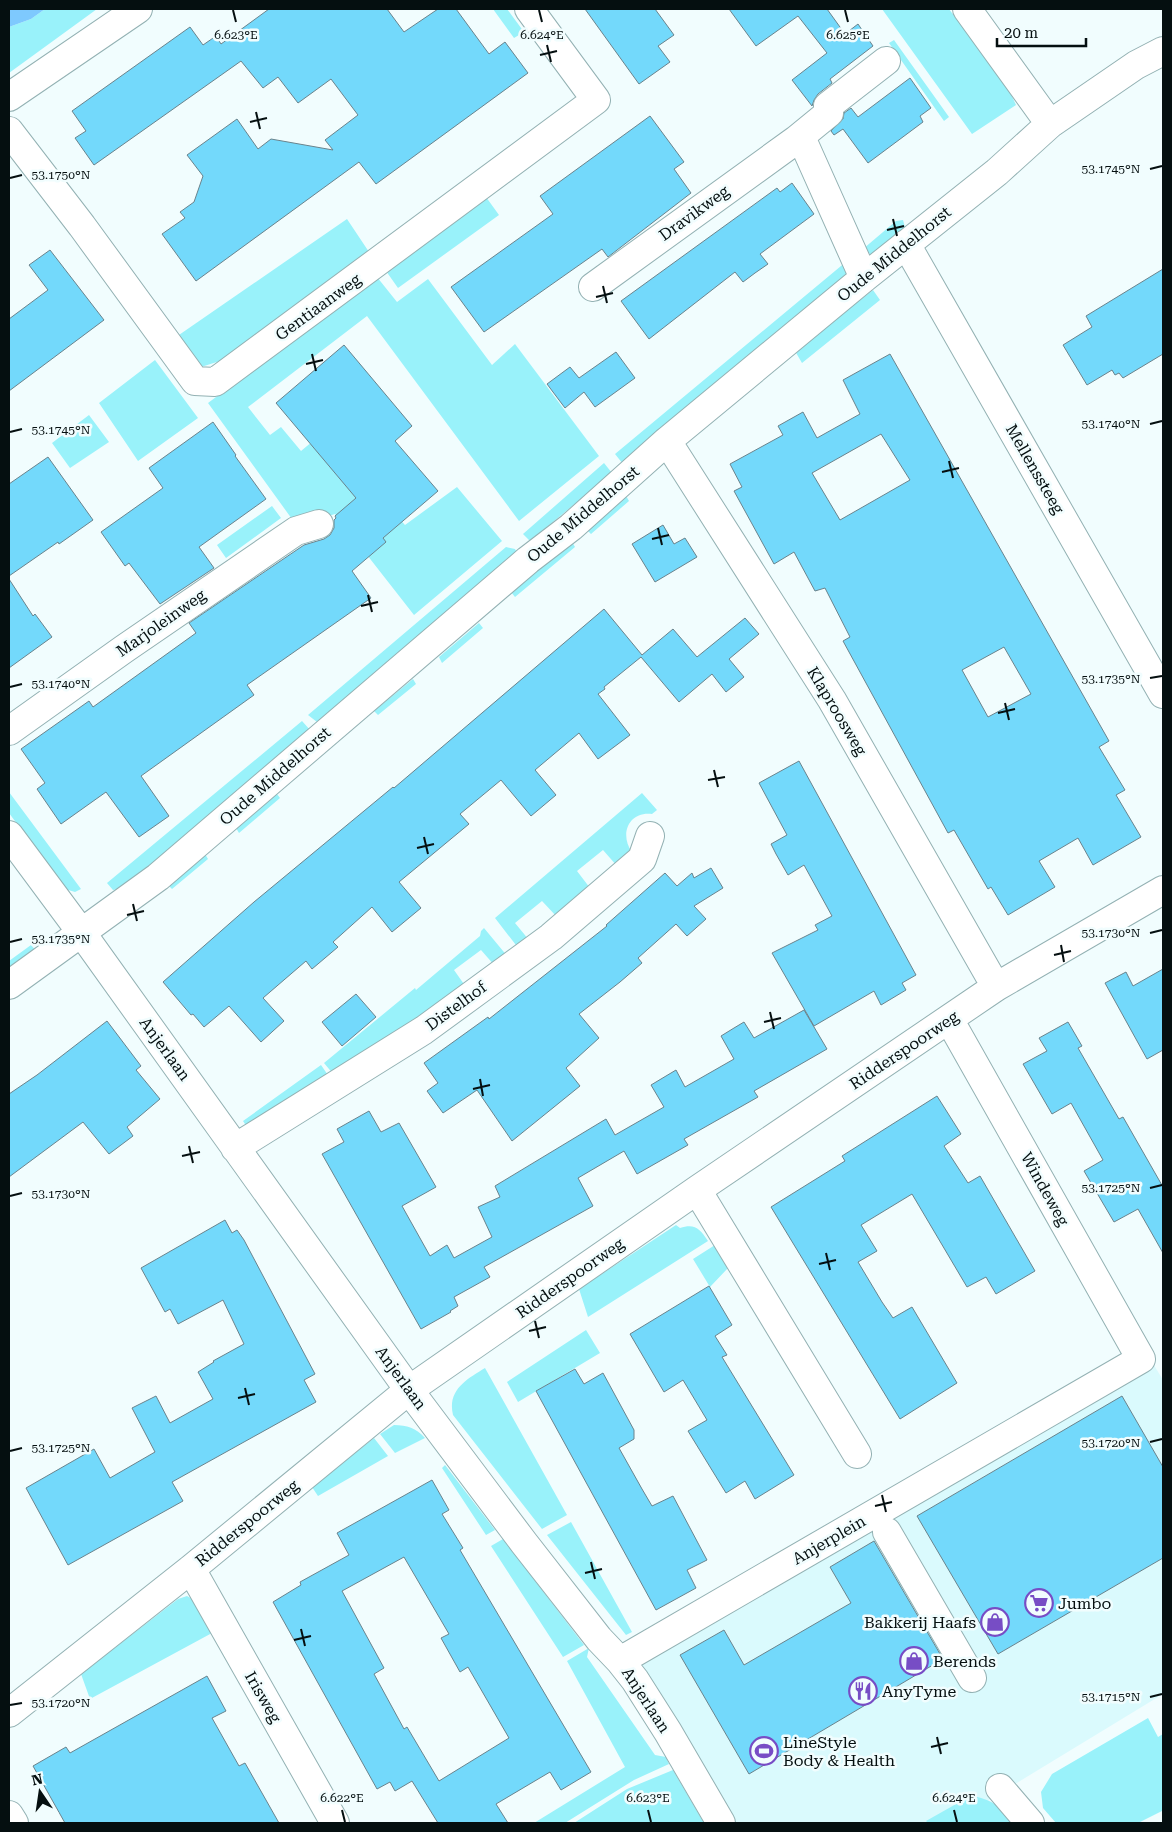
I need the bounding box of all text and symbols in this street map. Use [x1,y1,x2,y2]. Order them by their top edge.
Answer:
scale bar [997,15,1086,47]
text: 20 m [1004,24,1039,42]
text: 6.623°E [214,28,258,42]
text: 6.624°E [520,28,564,42]
text: 6.625°E [826,28,870,42]
text: 53.1745°N [1082,162,1141,176]
text: 53.1750°N [32,168,91,182]
street label: Dravikweg [655,181,734,245]
street label: Oude Middelhorst [833,202,955,306]
street label: Gentiaanweg [272,269,365,344]
text: 53.1740°N [1082,417,1141,431]
street label: Mellenssteeg [1002,421,1069,518]
text: 53.1745°N [32,423,91,437]
street label: Oude Middelhorst [523,462,643,566]
street label: Marjoleinweg [113,585,210,661]
street label: Klaproosweg [803,663,871,760]
text: 53.1735°N [1082,672,1141,686]
text: 53.1740°N [32,677,91,691]
street label: Oude Middelhorst [216,723,334,829]
text: 53.1730°N [1082,926,1141,940]
text: 53.1735°N [32,932,91,946]
street label: Distelhof [422,977,491,1034]
street label: Ridderspoorweg [846,1006,963,1093]
street label: Anjerlaan [136,1013,194,1085]
street label: Windeweg [1017,1149,1073,1230]
text: 53.1725°N [1082,1181,1141,1195]
text: 53.1730°N [32,1187,91,1201]
street label: Ridderspoorweg [512,1233,628,1322]
street label: Anjerlaan [372,1342,430,1414]
text: 53.1720°N [1082,1436,1141,1450]
text: 53.1725°N [32,1441,91,1455]
street label: Ridderspoorweg [192,1475,303,1570]
street label: Anjerplein [789,1511,869,1569]
supermarket icon: Jumbo [1024,1588,1054,1618]
place label: Jumbo [1058,1594,1111,1613]
shop icon: Bakkerij Haafs [980,1607,1010,1637]
place label: Bakkerij Haafs [864,1613,976,1632]
shop icon: Berends [899,1646,929,1676]
place label: Berends [933,1652,996,1671]
street label: Anjerlaan [618,1664,674,1736]
street label: Irisweg [241,1668,286,1727]
restaurant icon: AnyTyme [848,1676,878,1706]
place label: AnyTyme [882,1682,957,1701]
text: 53.1715°N [1082,1690,1141,1704]
text: 53.1720°N [32,1696,91,1710]
place label: LineStyle Body & Health [783,1733,895,1770]
sports icon: LineStyle Body & Health [749,1736,779,1766]
north arrow [15,1767,65,1817]
text: N [30,1770,44,1788]
text: 6.622°E [320,1791,364,1805]
text: 6.623°E [626,1791,670,1805]
text: 6.624°E [932,1791,976,1805]

